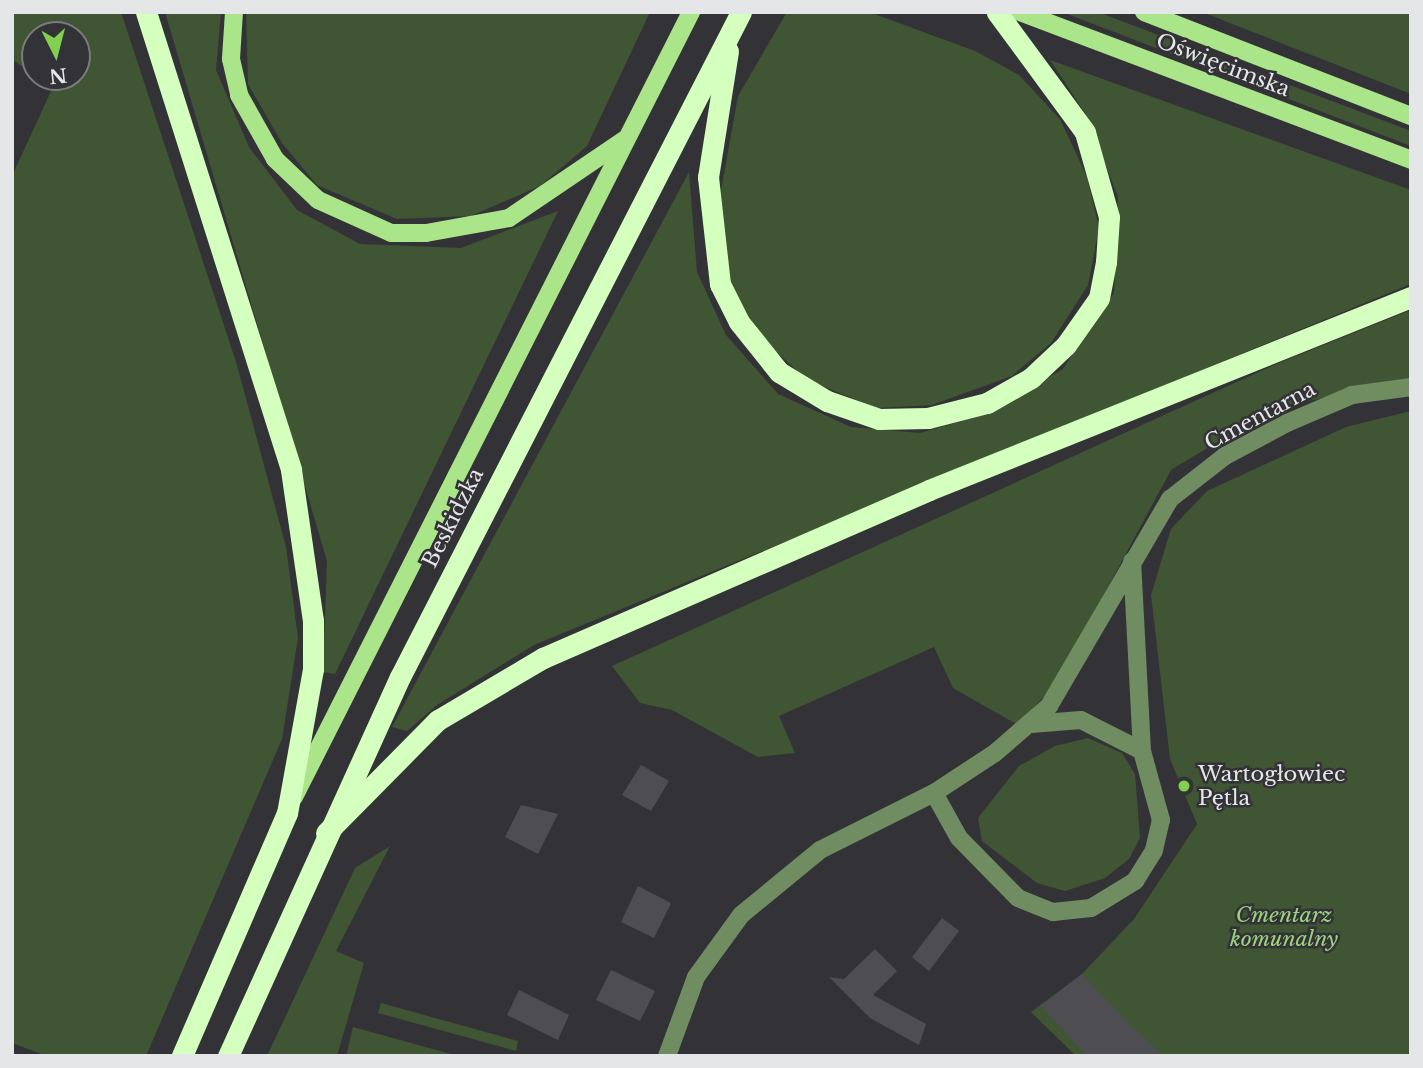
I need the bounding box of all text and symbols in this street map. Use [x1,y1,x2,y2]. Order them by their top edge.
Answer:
north arrow [21,21,91,91]
street label: Oświęcimska [1153,28,1293,102]
text: N [48,63,68,88]
street label: Cmentarna [1200,376,1320,456]
street label: Beskidzka [417,464,489,572]
place label: Wartogłowiec Pętla [1198,761,1345,811]
marker: Wartogłowiec Pętla [1176,778,1192,794]
park label: Cmentarz komunalny [1230,902,1338,952]

